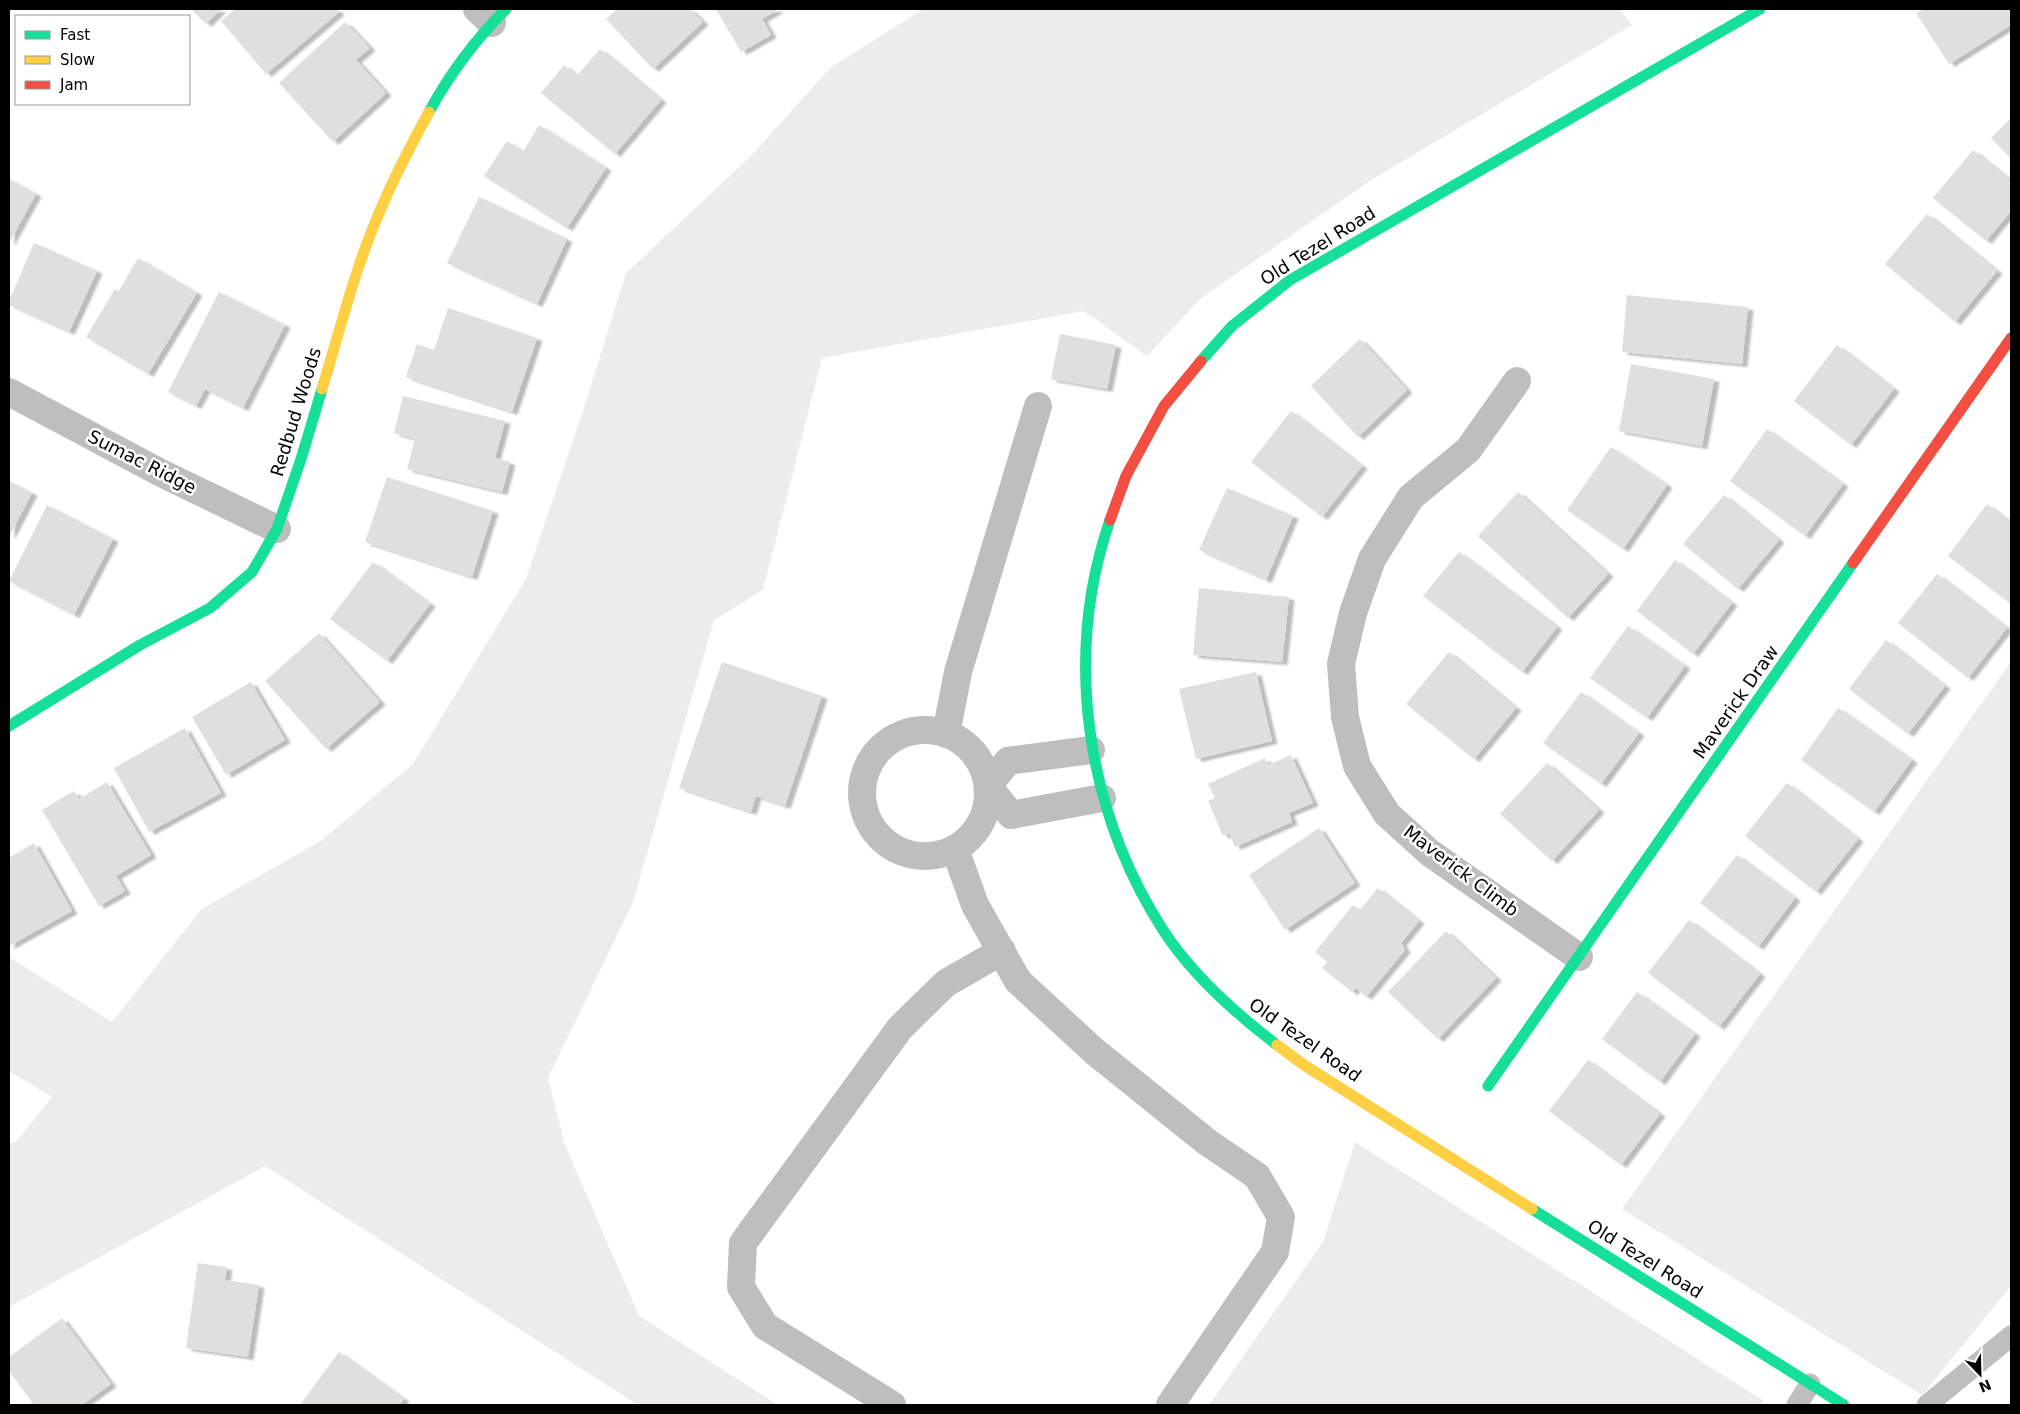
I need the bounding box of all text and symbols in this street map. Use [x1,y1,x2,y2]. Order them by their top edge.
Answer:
legend [15,15,190,105]
text: Fast [60,26,90,44]
text: Slow [60,51,95,69]
text: Jam [59,76,88,94]
street label: Old Tezel Road [1256,202,1379,289]
street label: Redbud Woods [266,345,325,479]
street label: Sumac Ridge [85,425,200,498]
street label: Maverick Draw [1689,641,1783,763]
street label: Maverick Climb [1400,821,1523,921]
street label: Old Tezel Road [1245,993,1365,1086]
street label: Old Tezel Road [1584,1215,1707,1302]
north arrow [1955,1349,2005,1399]
text: N [1977,1376,1994,1396]

